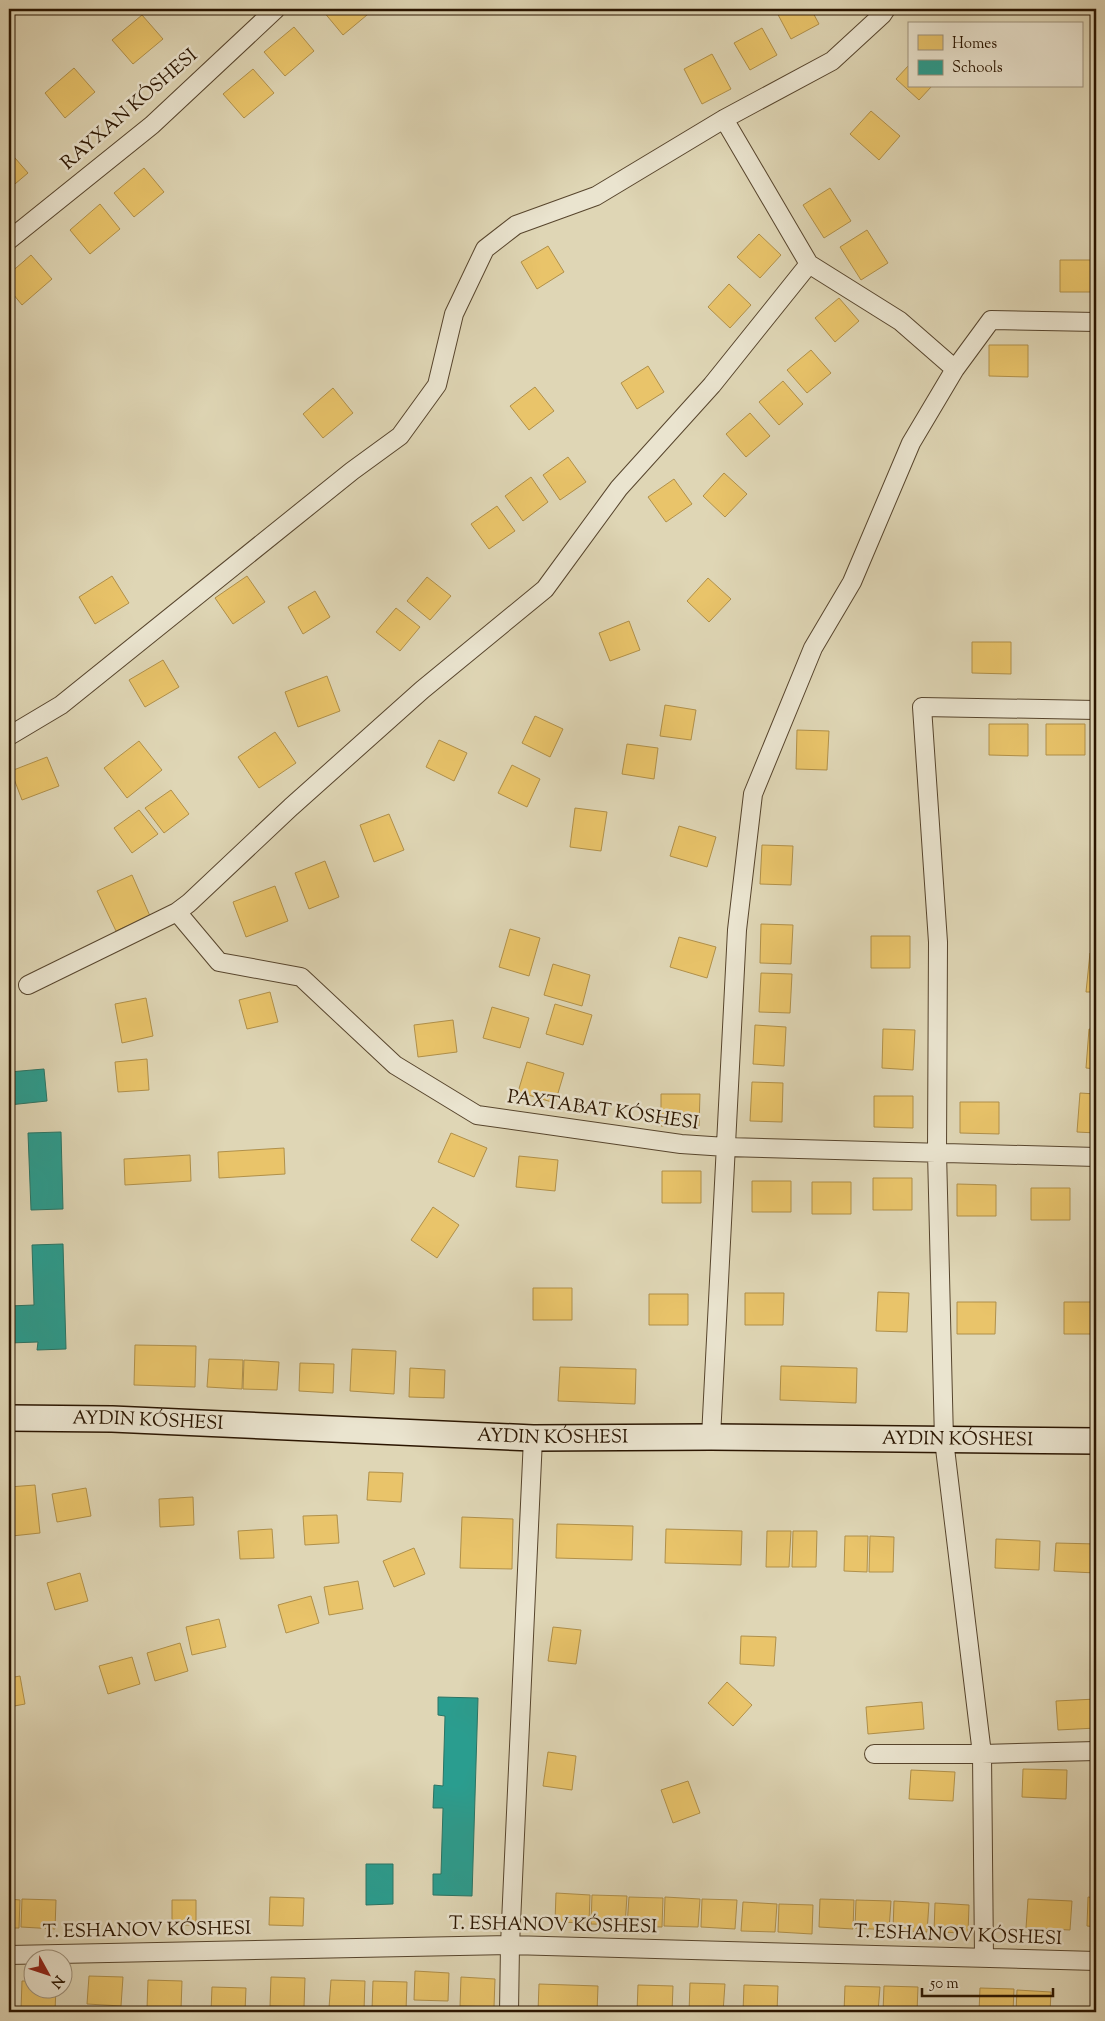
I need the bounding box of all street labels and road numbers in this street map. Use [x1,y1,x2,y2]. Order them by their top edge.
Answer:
street label: RAYXAN KÓSHESI [56,43,204,177]
street label: PAXTABAT KÓSHESI [506,1084,700,1138]
street label: AYDIN KÓSHESI [72,1405,224,1438]
street label: AYDIN KÓSHESI [476,1422,628,1452]
street label: AYDIN KÓSHESI [882,1425,1033,1454]
street label: T. ESHANOV KÓSHESI [448,1911,658,1941]
street label: T. ESHANOV KÓSHESI [42,1916,252,1946]
street label: T. ESHANOV KÓSHESI [853,1919,1063,1953]

